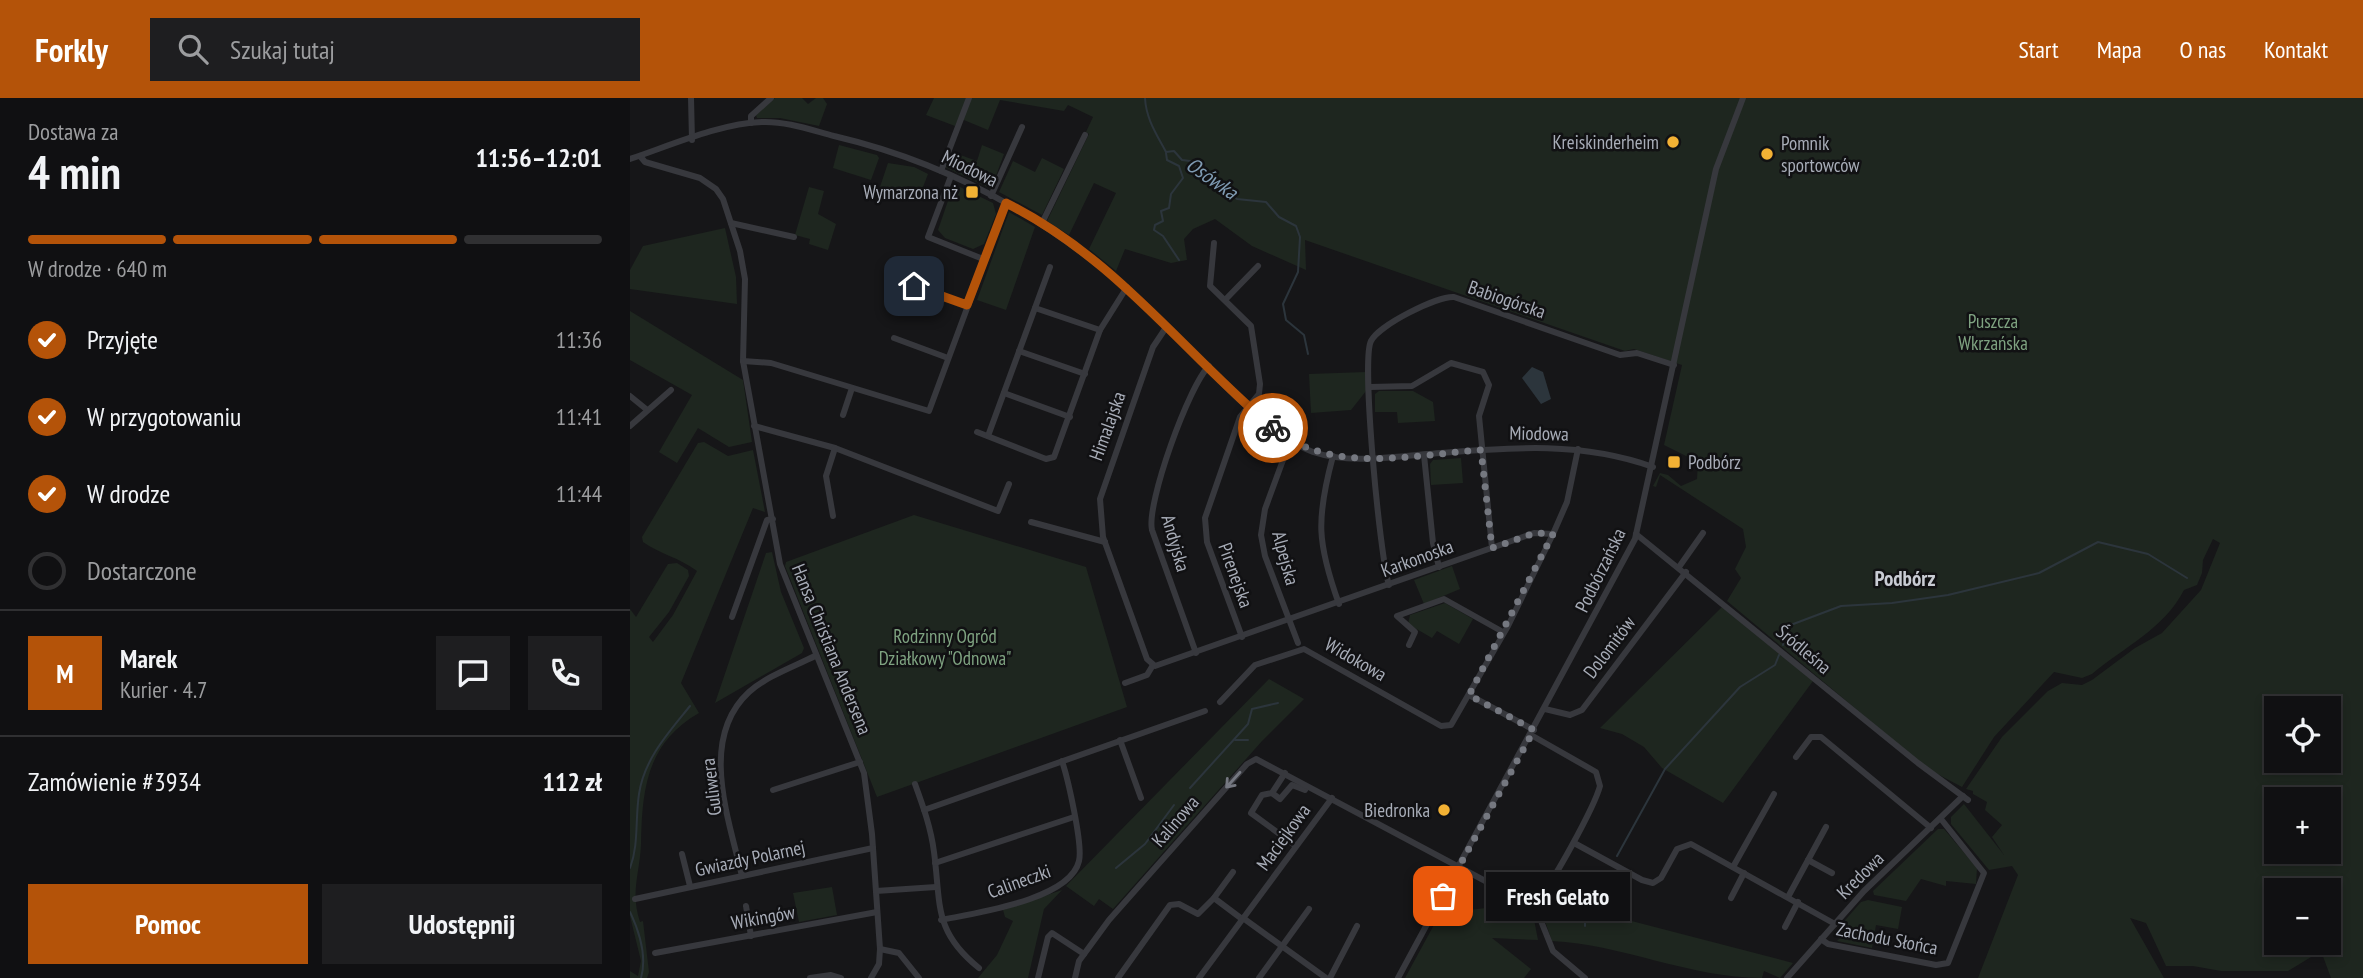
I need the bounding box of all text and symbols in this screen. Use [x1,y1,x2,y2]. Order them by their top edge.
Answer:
search box [150,18,640,81]
text: Forkly [35,28,108,71]
icon: search [174,30,212,68]
text: Szukaj tutaj [230,33,335,66]
text: Start [2018,34,2059,65]
text: Mapa [2097,34,2142,65]
text: O nas [2180,34,2226,65]
text: Kontakt [2264,34,2328,65]
text: Dostawa za [28,117,118,146]
place label: Kreiskinderheim [1553,130,1659,154]
place label: Pomnik sportowców [1781,131,1860,177]
marker: Kreiskinderheim [1665,134,1681,150]
text: 11:56–12:01 [475,141,602,174]
text: 4 min [28,142,121,202]
street label: Miodowa [938,144,1002,192]
marker: Pomnik sportowców [1759,146,1775,162]
water label: Osówka [1181,151,1244,206]
place label: Wymarzona nż [863,180,958,204]
marker: Wymarzona nż [964,184,980,200]
text: W drodze · 640 m [28,254,167,283]
pin [884,256,944,316]
icon: home [895,267,933,305]
street label: Babiogórska [1465,275,1549,323]
park label: Puszcza Wkrzańska [1958,309,2028,355]
icon: check [28,321,66,359]
text: Przyjęte [87,323,158,356]
text: 11:36 [556,325,602,354]
street label: Himalajska [1083,388,1131,464]
courier [1238,393,1308,463]
icon: check [28,398,66,436]
text: W przygotowaniu [87,400,241,433]
text: 11:41 [556,402,602,431]
icon: bike [1254,409,1292,447]
street label: Miodowa [1509,420,1569,446]
place label: Podbórz [1688,450,1741,474]
marker: Podbórz [1666,454,1682,470]
icon: check [28,475,66,513]
text: W drodze [87,477,170,510]
text: 11:44 [556,479,602,508]
street label: Andyjska [1156,512,1196,574]
street label: Podbórzańska [1569,524,1631,616]
street label: Alpejska [1267,528,1305,588]
street label: Karkonoska [1378,534,1456,582]
street label: Pirenejska [1213,539,1259,611]
text: Dostarczone [87,554,197,587]
street label: Hansa Christiana Andersena [787,560,877,738]
district label: Podbórz [1875,565,1935,592]
street label: Dolomitów [1578,611,1641,683]
street label: Śródleśna [1772,619,1836,679]
park label: Rodzinny Ogród Działkowy "Odnowa" [879,624,1011,670]
street label: Widokowa [1321,632,1391,686]
button: chat [436,636,510,710]
button: phone [528,636,602,710]
text: Marek [120,642,177,675]
text: M [56,657,74,690]
text: Kurier · 4.7 [120,675,207,704]
map controls [2264,696,2341,955]
button: locate [2264,696,2341,773]
street label: Guliwera [696,757,726,817]
text: Zamówienie #3934 [28,765,201,798]
text: 112 zł [543,765,602,798]
one-way arrow [1225,771,1241,789]
button: + [2264,787,2341,864]
street label: Kalinowa [1146,790,1204,852]
place label: Biedronka [1364,798,1430,822]
street label: Maciejkowa [1251,799,1315,875]
marker: Biedronka [1436,802,1452,818]
street label: Gwiazdy Polarnej [693,835,807,881]
street label: Kredowa [1831,846,1889,904]
street label: Calineczki [984,859,1054,903]
pin [1413,866,1473,926]
callout: Fresh Gelato [1485,872,1628,920]
icon: bag [1424,877,1462,915]
button: − [2264,878,2341,955]
text: Fresh Gelato [1507,882,1609,911]
button: Pomoc [28,884,308,964]
button: Udostępnij [322,884,602,964]
street label: Wikingów [729,899,797,934]
street label: Zachodu Słońca [1834,916,1940,960]

